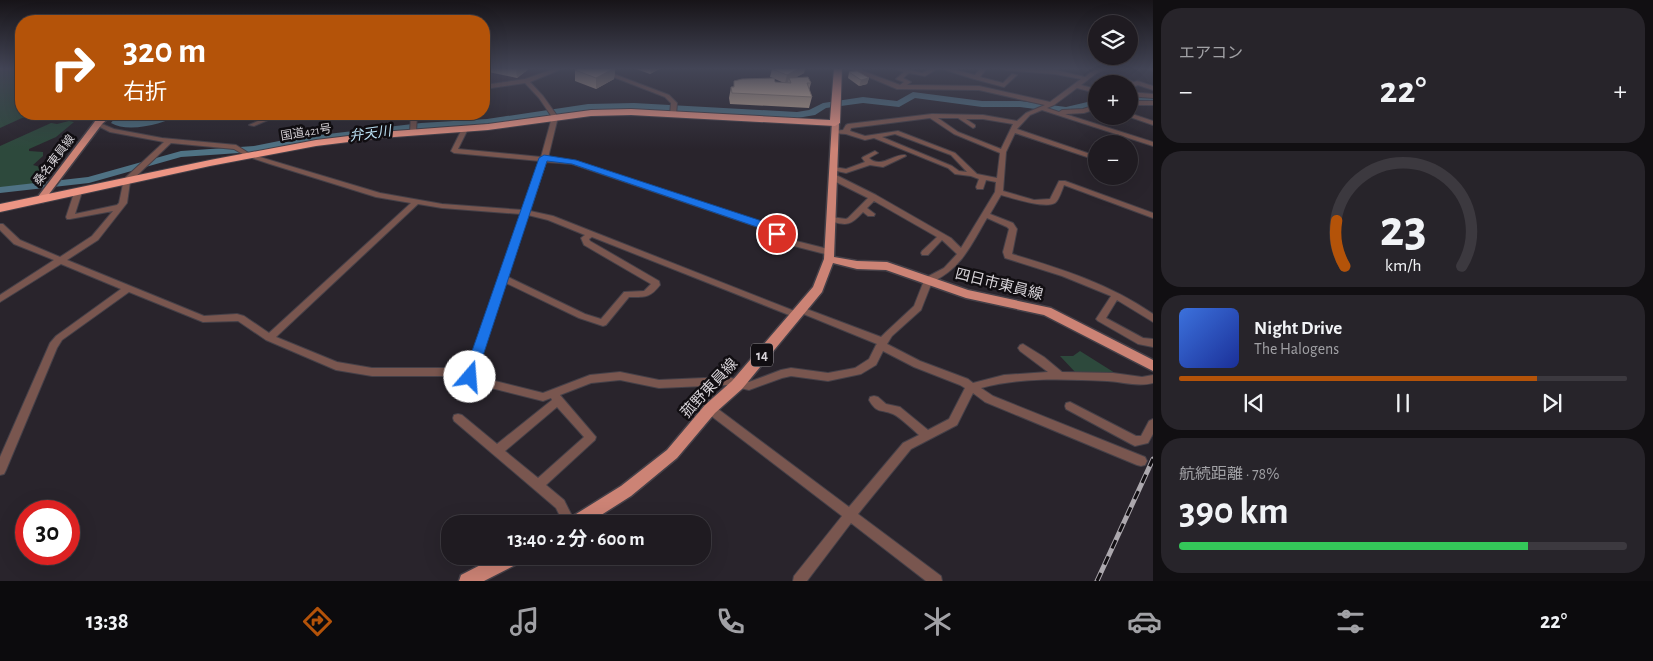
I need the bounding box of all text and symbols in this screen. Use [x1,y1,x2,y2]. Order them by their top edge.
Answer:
map controls [1088,15,1138,185]
button: layers [1088,15,1138,65]
text: 320 m [123,34,206,69]
icon: right [40,35,105,100]
text: エアコン [1179,45,1243,61]
text: 22° [1380,72,1426,110]
button: + [1088,75,1138,125]
text: − [1179,78,1192,106]
text: + [1614,78,1627,106]
text: 右折 [123,81,167,103]
street label: 国道421号 [280,121,332,142]
water label: 弁天川 [348,123,394,144]
street label: 桑名東員線 [30,132,77,188]
button: − [1088,135,1138,185]
text: 23 [1380,203,1426,255]
pin [756,213,798,255]
icon: arrive [763,220,791,248]
text: km/h [1385,257,1421,275]
street label: 四日市東員線 [953,265,1045,303]
text: Night Drive [1254,319,1342,338]
text: The Halogens [1254,341,1339,357]
road number: 14 [751,344,773,366]
position arrow [443,350,495,402]
street label: 菰野東員線 [678,355,740,421]
icon: previous [1240,389,1268,417]
icon: pause [1389,389,1417,417]
icon: next [1538,389,1566,417]
text: 航続距離 · 78% [1179,466,1279,482]
text: 390 km [1179,493,1289,531]
speed limit sign: 30 [15,500,80,565]
text: 13:40 · 2 分 · 600 m [507,530,645,549]
icon: directions [300,604,335,639]
icon: music [507,604,542,639]
icon: phone [713,604,748,639]
icon: climate [920,604,955,639]
icon: car [1127,604,1162,639]
icon: filters [1333,604,1368,639]
text: 13:38 [86,610,129,632]
text: 22° [1540,610,1567,632]

